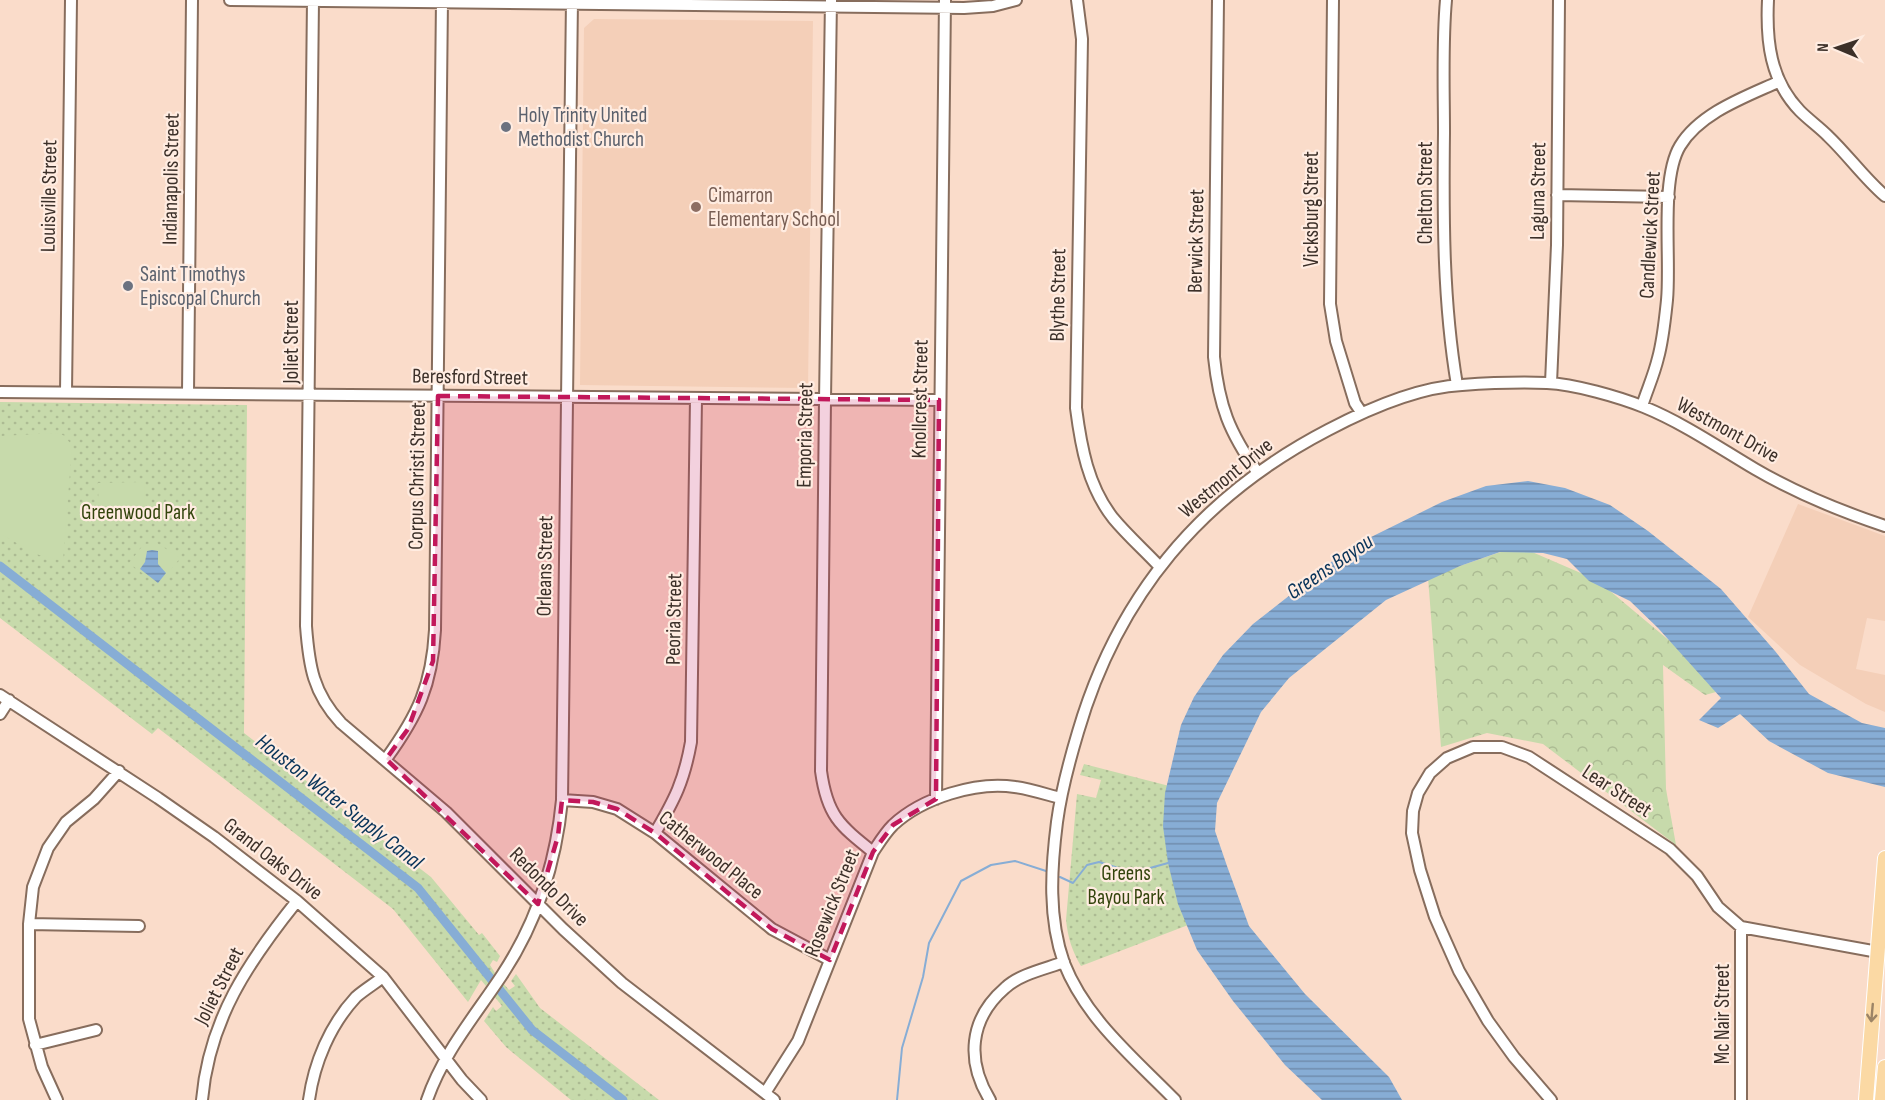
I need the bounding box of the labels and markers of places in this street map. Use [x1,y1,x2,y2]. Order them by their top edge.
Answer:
place label: Holy Trinity United Methodist Church [518,103,647,152]
marker: Holy Trinity United Methodist Church [499,120,513,134]
place label: Cimarron Elementary School [708,183,840,232]
marker: Cimarron Elementary School [689,200,703,214]
place label: Saint Timothys Episcopal Church [140,262,261,311]
marker: Saint Timothys Episcopal Church [121,279,135,293]

